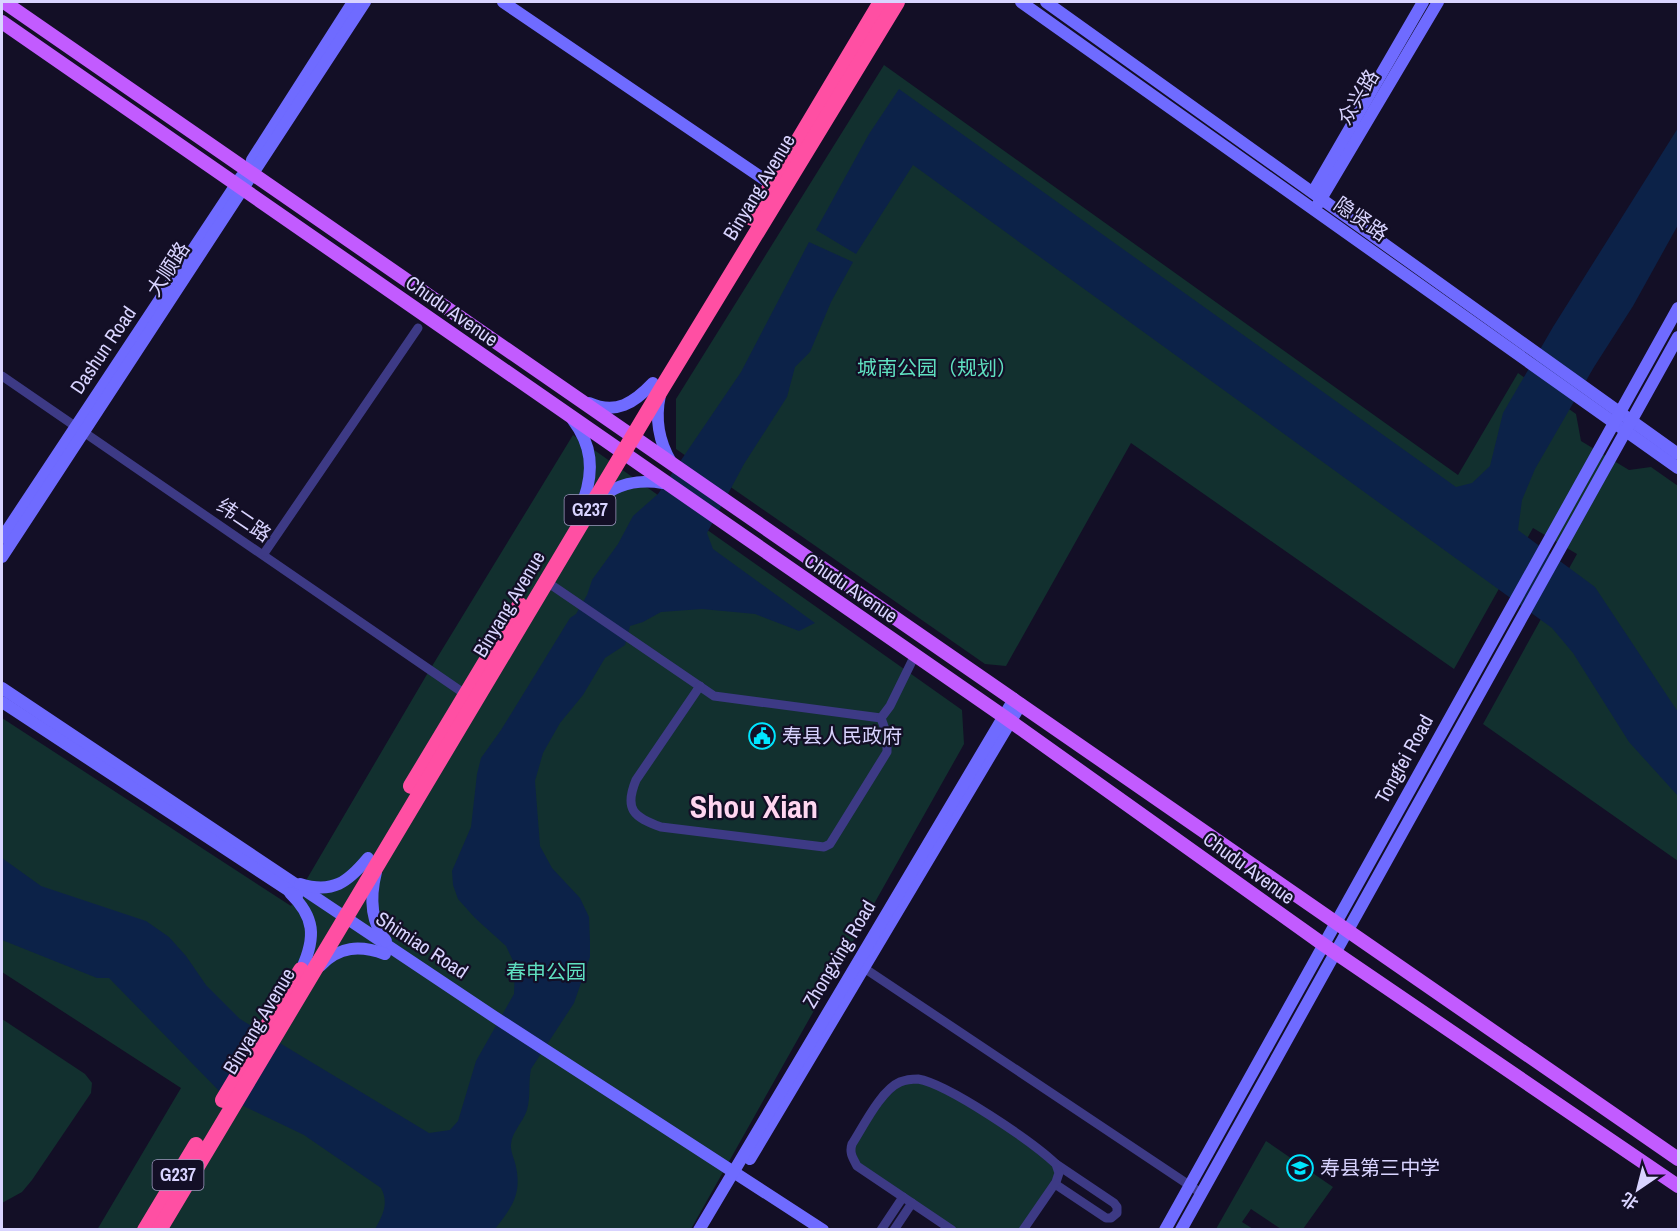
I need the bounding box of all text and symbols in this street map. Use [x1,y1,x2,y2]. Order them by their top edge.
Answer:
street label: 众兴路 [1331,64,1385,129]
street label: Binyang Avenue [716,129,801,245]
street label: 隐贤路 [1329,190,1394,247]
street label: 大顺路 [140,236,195,301]
street label: Chudu Avenue [401,269,504,352]
street label: Dashun Road [63,301,142,399]
park label: 城南公园（规划） [857,354,1017,381]
street label: 纬二路 [212,492,277,548]
road number: G237 [564,495,616,525]
street label: Binyang Avenue [466,546,551,662]
street label: Chudu Avenue [799,546,903,629]
street label: Tongfei Road [1368,710,1439,808]
public building icon: 寿县人民政府 [747,721,777,751]
place label: 寿县人民政府 [782,722,902,749]
district label: Shou Xian [690,785,818,828]
street label: Chudu Avenue [1198,825,1301,910]
street label: Zhongxing Road [796,895,881,1013]
street label: Shimiao Road [371,905,474,984]
park label: 春申公园 [506,958,586,985]
street label: Binyang Avenue [216,963,301,1079]
school or university icon: 寿县第三中学 [1285,1153,1315,1183]
place label: 寿县第三中学 [1320,1154,1440,1181]
north arrow [1608,1159,1668,1219]
road number: G237 [152,1160,204,1190]
text: 北 [1617,1188,1642,1215]

